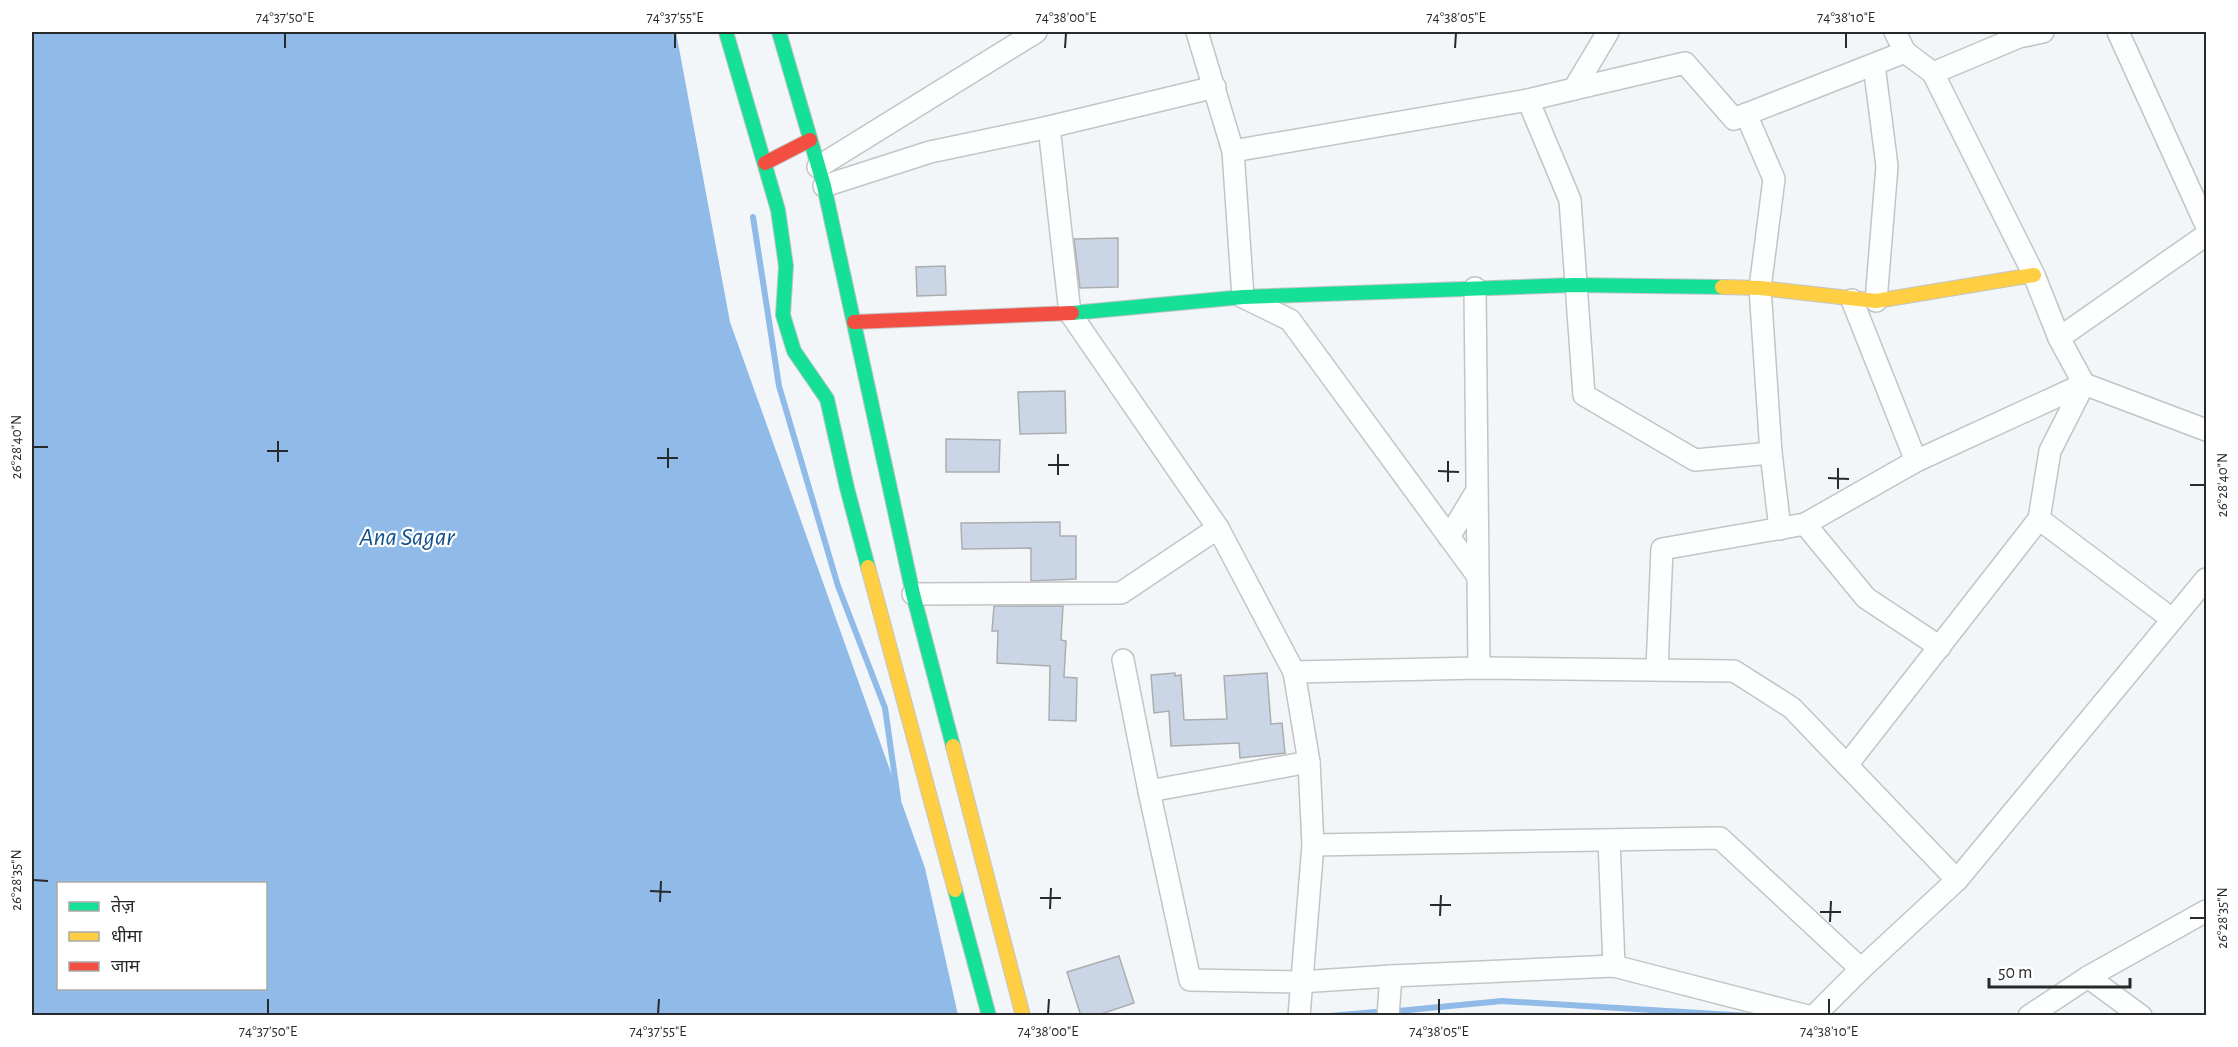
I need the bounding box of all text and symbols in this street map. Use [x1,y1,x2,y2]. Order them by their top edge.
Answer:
text: 74°37'50"E [256,10,314,25]
text: 74°37'55"E [647,10,703,25]
text: 74°38'00"E [1036,10,1096,25]
text: 74°38'05"E [1426,10,1486,25]
text: 74°38'10"E [1817,10,1875,25]
text: 26°28'40"N [9,415,24,479]
text: 26°28'40"N [2215,453,2230,517]
water label: Ana Sagar [358,524,456,550]
text: 26°28'35"N [9,849,24,911]
legend [57,882,267,990]
text: 26°28'35"N [2215,887,2230,949]
text: तेज़ [111,895,135,916]
text: धीमा [111,926,142,946]
scale bar [1989,951,2130,989]
text: जाम [111,958,141,976]
text: 50 m [1998,964,2032,982]
text: 74°37'50"E [239,1024,297,1039]
text: 74°37'55"E [630,1024,686,1039]
text: 74°38'00"E [1018,1024,1078,1039]
text: 74°38'05"E [1409,1024,1469,1039]
text: 74°38'10"E [1800,1024,1858,1039]

